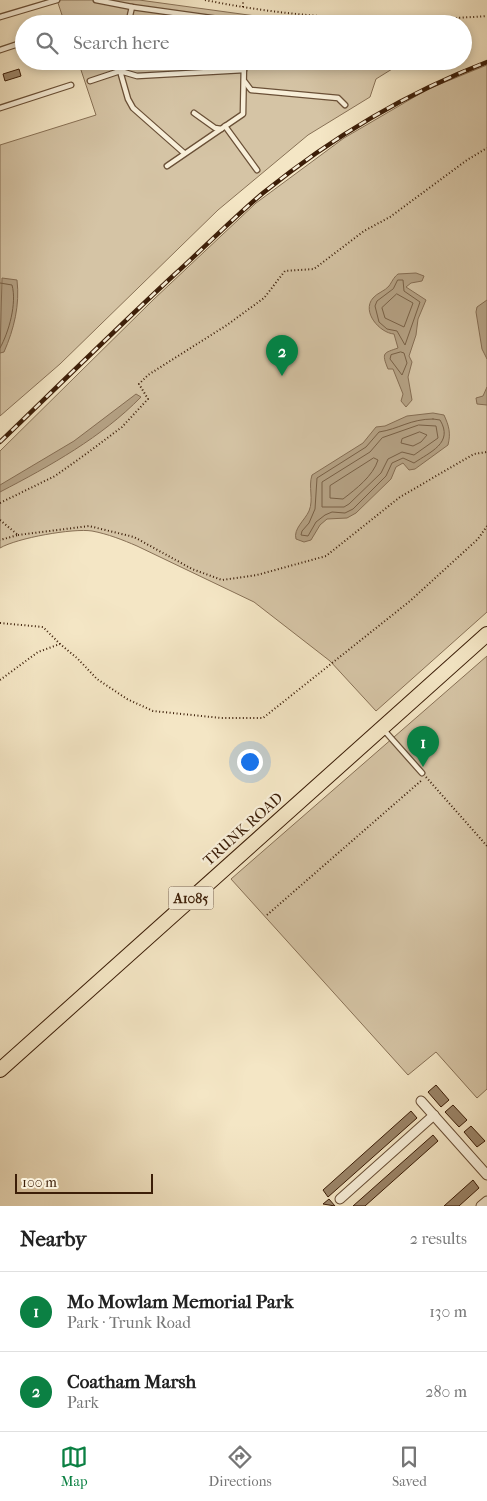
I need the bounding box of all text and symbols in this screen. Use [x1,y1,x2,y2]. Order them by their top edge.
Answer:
search box [15,15,472,70]
icon: search [33,29,61,57]
text: Search here [73,32,169,54]
pin: 2 [266,335,298,376]
pin: 1 [407,726,439,767]
your location [237,749,263,775]
street label: TRUNK ROAD [200,789,286,869]
road number: A1085 [168,886,214,910]
scale bar [15,1171,152,1194]
text: 100 m [22,1174,57,1191]
text: Nearby [20,1227,86,1251]
text: 2 results [410,1229,467,1248]
text: Mo Mowlam Memorial Park [67,1291,294,1313]
text: 1 [33,1302,39,1321]
text: 130 m [429,1302,467,1321]
text: Park · Trunk Road [67,1313,191,1332]
text: Coatham Marsh [67,1371,196,1393]
text: 2 [32,1382,40,1401]
text: 280 m [425,1382,467,1401]
text: Park [67,1393,99,1412]
tab: Map [60,1443,88,1490]
tab: Directions [209,1443,272,1490]
tab: Saved [392,1443,427,1490]

